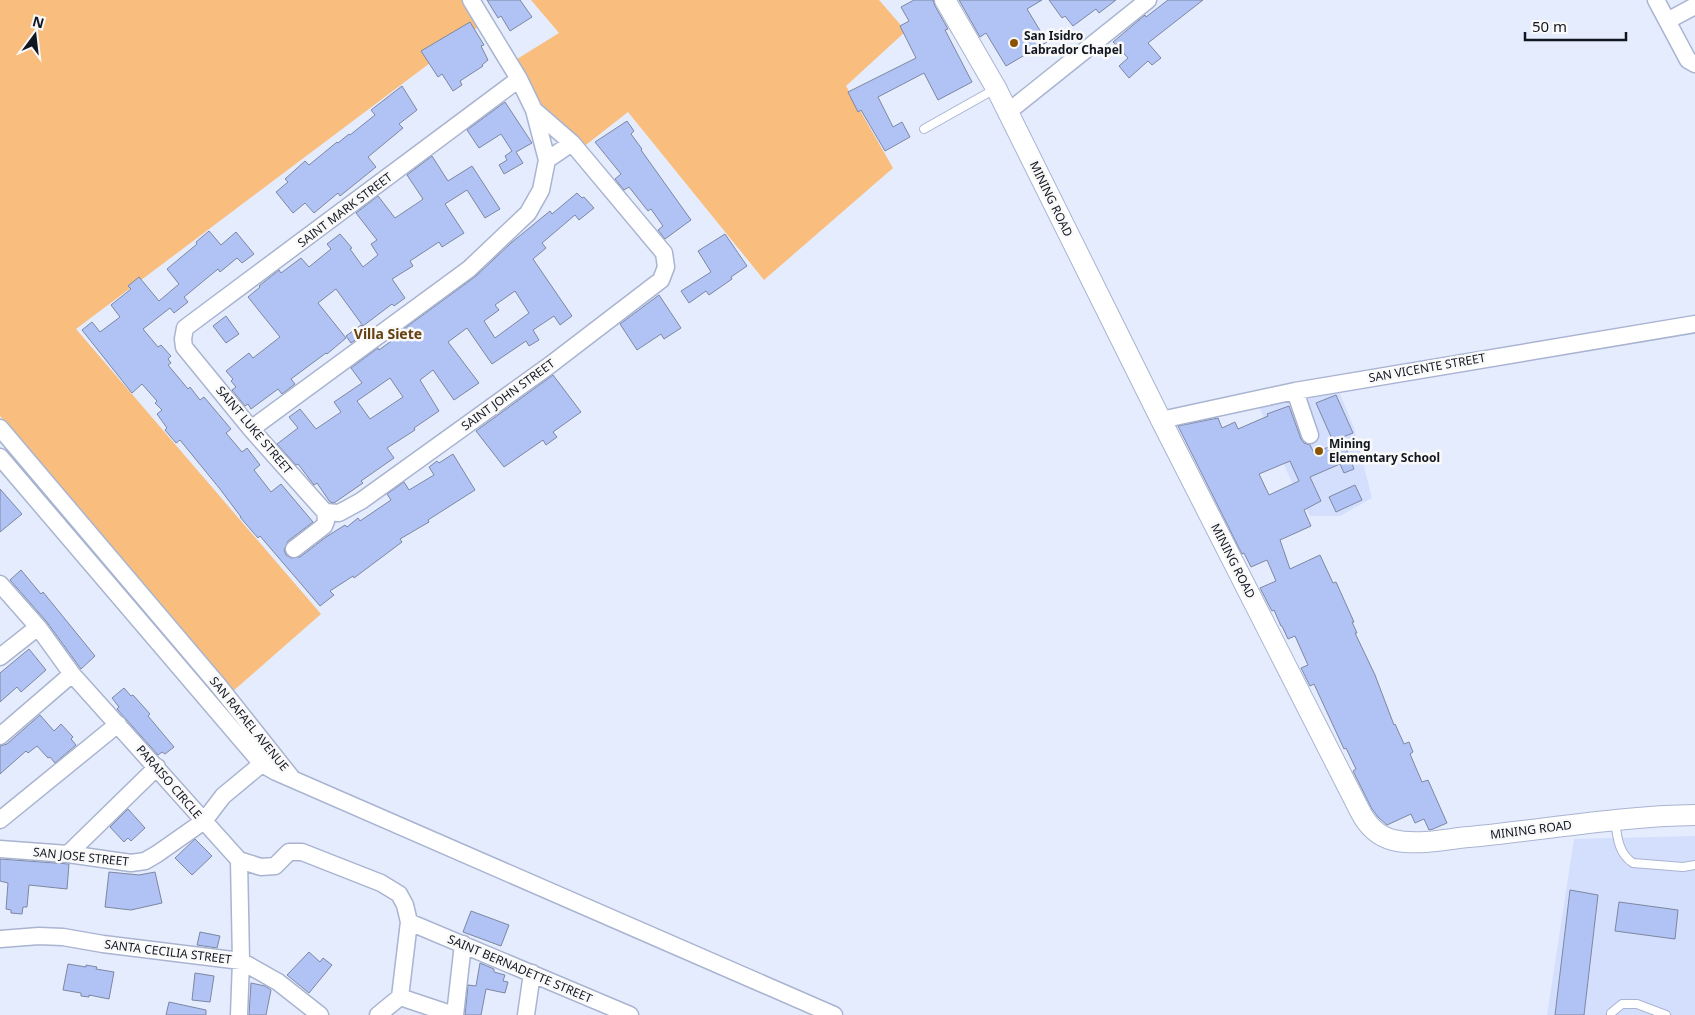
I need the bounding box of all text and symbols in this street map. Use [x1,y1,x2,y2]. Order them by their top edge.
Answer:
north arrow [10,10,60,60]
scale bar [1525,10,1626,42]
text: N [31,11,46,33]
text: 50 m [1532,16,1567,36]
place label: San Isidro Labrador Chapel [1024,27,1122,58]
marker: San Isidro Labrador Chapel [1008,37,1020,49]
street label: MINING ROAD [1026,158,1077,240]
street label: SAINT MARK STREET [294,168,396,251]
district label: Villa Siete [354,324,422,343]
street label: SAN VICENTE STREET [1367,349,1487,386]
street label: SAINT JOHN STREET [457,355,558,434]
street label: SAINT LUKE STREET [212,382,297,478]
place label: Mining Elementary School [1329,435,1440,466]
marker: Mining Elementary School [1313,445,1325,457]
street label: MINING ROAD [1207,520,1260,601]
street label: SAN RAFAEL AVENUE [206,673,293,774]
street label: PARAISO CIRCLE [133,741,206,822]
street label: MINING ROAD [1489,816,1573,843]
street label: SAN JOSE STREET [32,843,130,870]
street label: SAINT BERNADETTE STREET [445,930,595,1007]
street label: SANTA CECILIA STREET [104,935,233,968]

